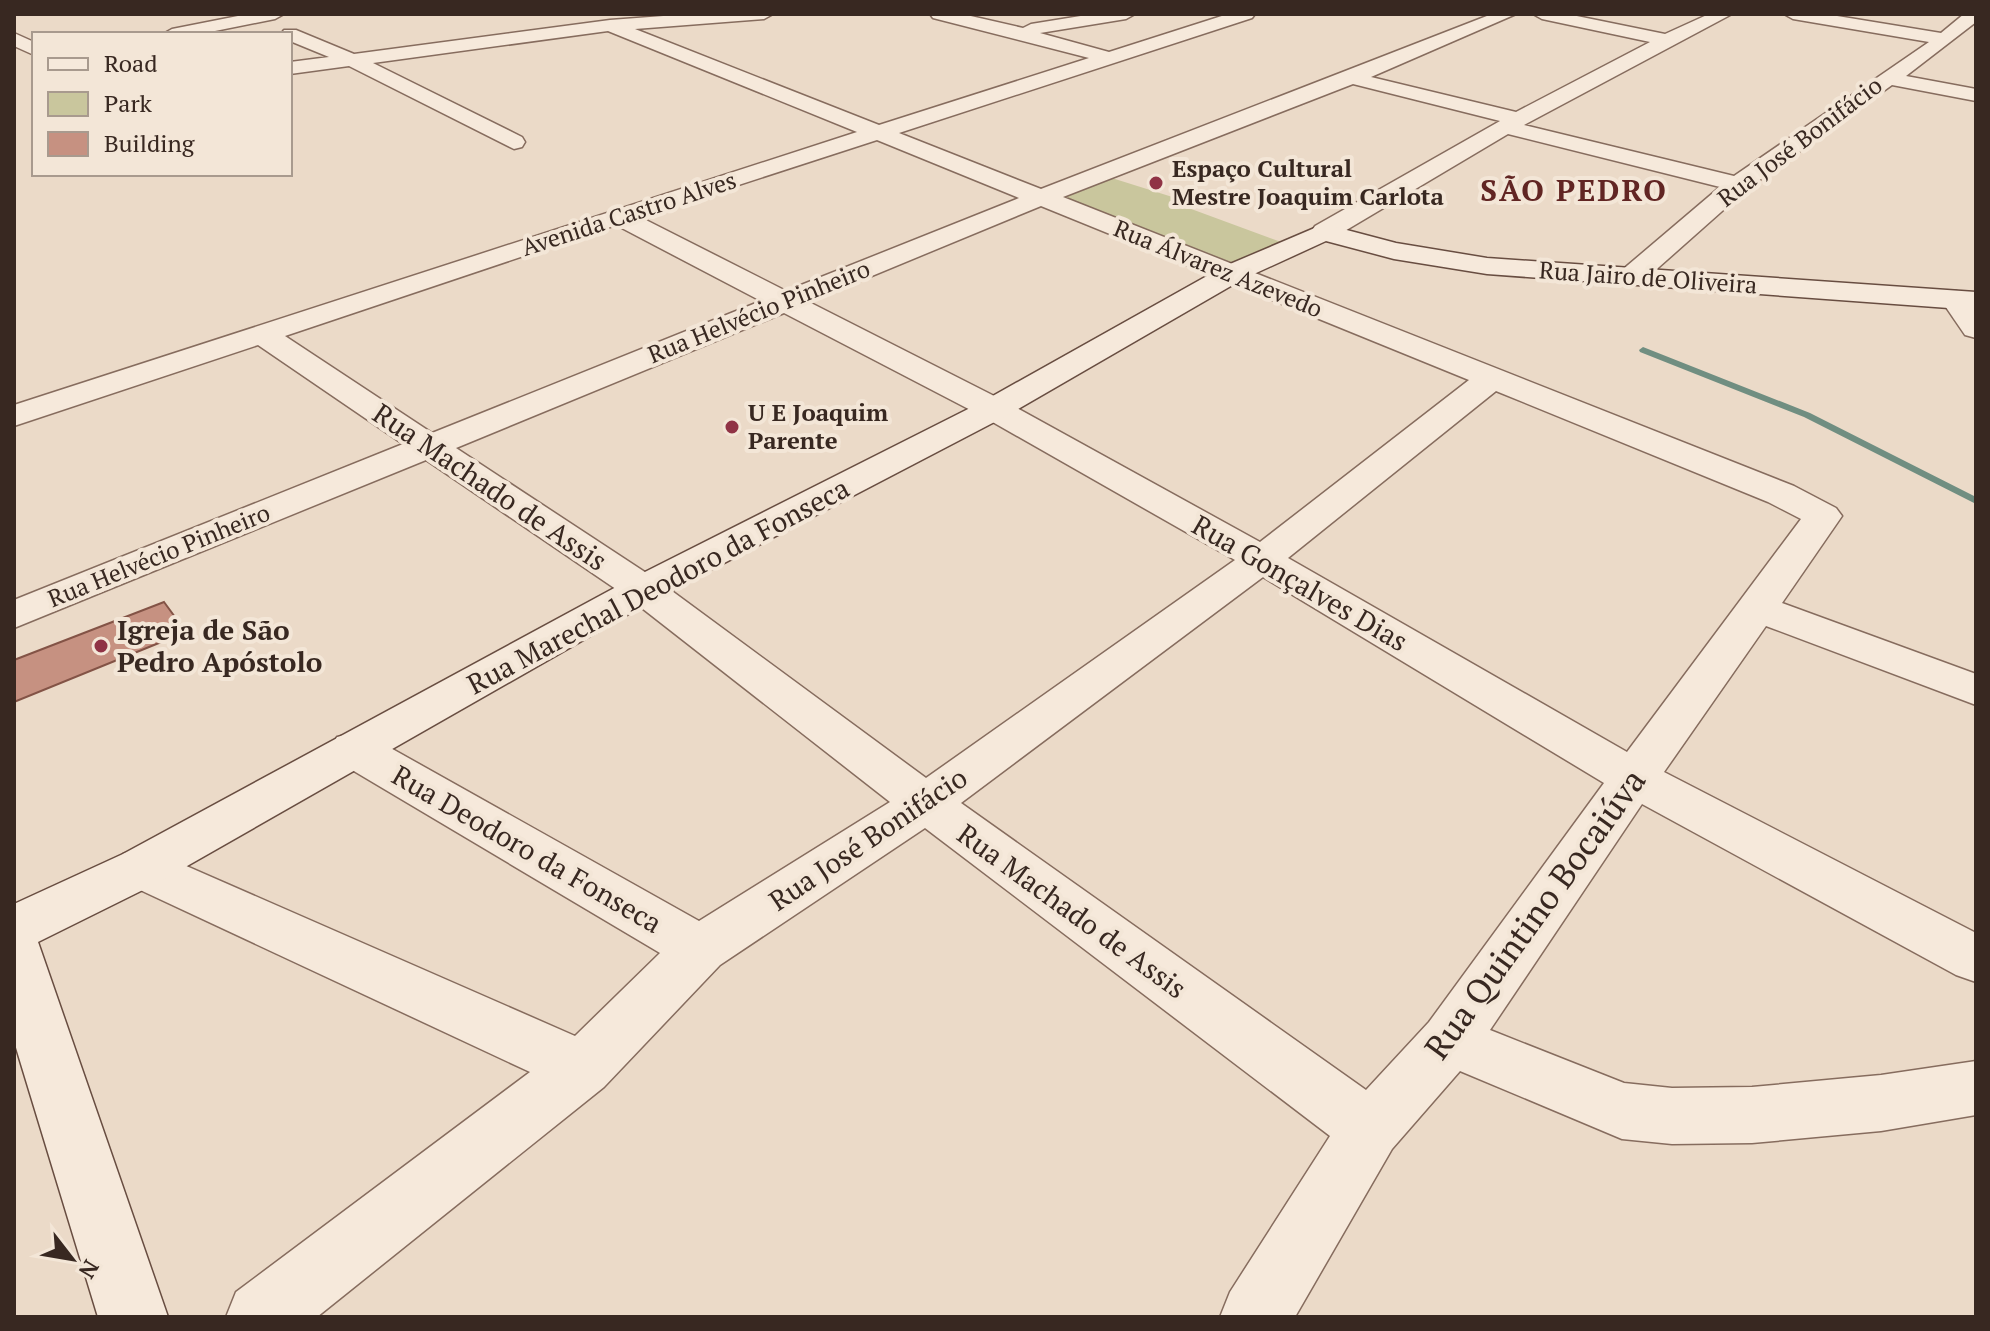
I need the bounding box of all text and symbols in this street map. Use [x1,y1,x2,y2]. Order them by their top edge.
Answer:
legend [32,32,292,176]
text: Road [104,47,158,79]
street label: Rua José Bonifácio [1711,69,1888,214]
text: Park [104,87,153,119]
text: Building [104,127,195,159]
place label: Espaço Cultural Mestre Joaquim Carlota [1172,152,1444,212]
street label: Avenida Castro Alves [517,163,740,263]
district label: SÃO PEDRO [1480,170,1668,210]
marker: Espaço Cultural Mestre Joaquim Carlota [1147,174,1165,192]
street label: Rua Álvarez Azevedo [1109,212,1327,325]
street label: Rua Helvécio Pinheiro [643,252,874,370]
street label: Rua Jairo de Oliveira [1538,253,1758,301]
street label: Rua Machado de Assis [366,394,614,579]
place label: U E Joaquim Parente [748,396,888,456]
marker: U E Joaquim Parente [723,418,741,436]
street label: Rua Marechal Deodoro da Fonseca [460,469,855,702]
street label: Rua Helvécio Pinheiro [43,496,274,614]
street label: Rua Gonçalves Dias [1186,506,1415,659]
place label: Igreja de São Pedro Apóstolo [117,611,322,680]
marker: Igreja de São Pedro Apóstolo [92,637,110,655]
street label: Rua Deodoro da Fonseca [386,756,669,941]
street label: Rua José Bonifácio [761,759,974,919]
street label: Rua Quintino Bocaiúva [1414,759,1655,1068]
street label: Rua Machado de Assis [950,815,1194,1006]
north arrow [32,1219,112,1299]
text: N [73,1255,106,1284]

